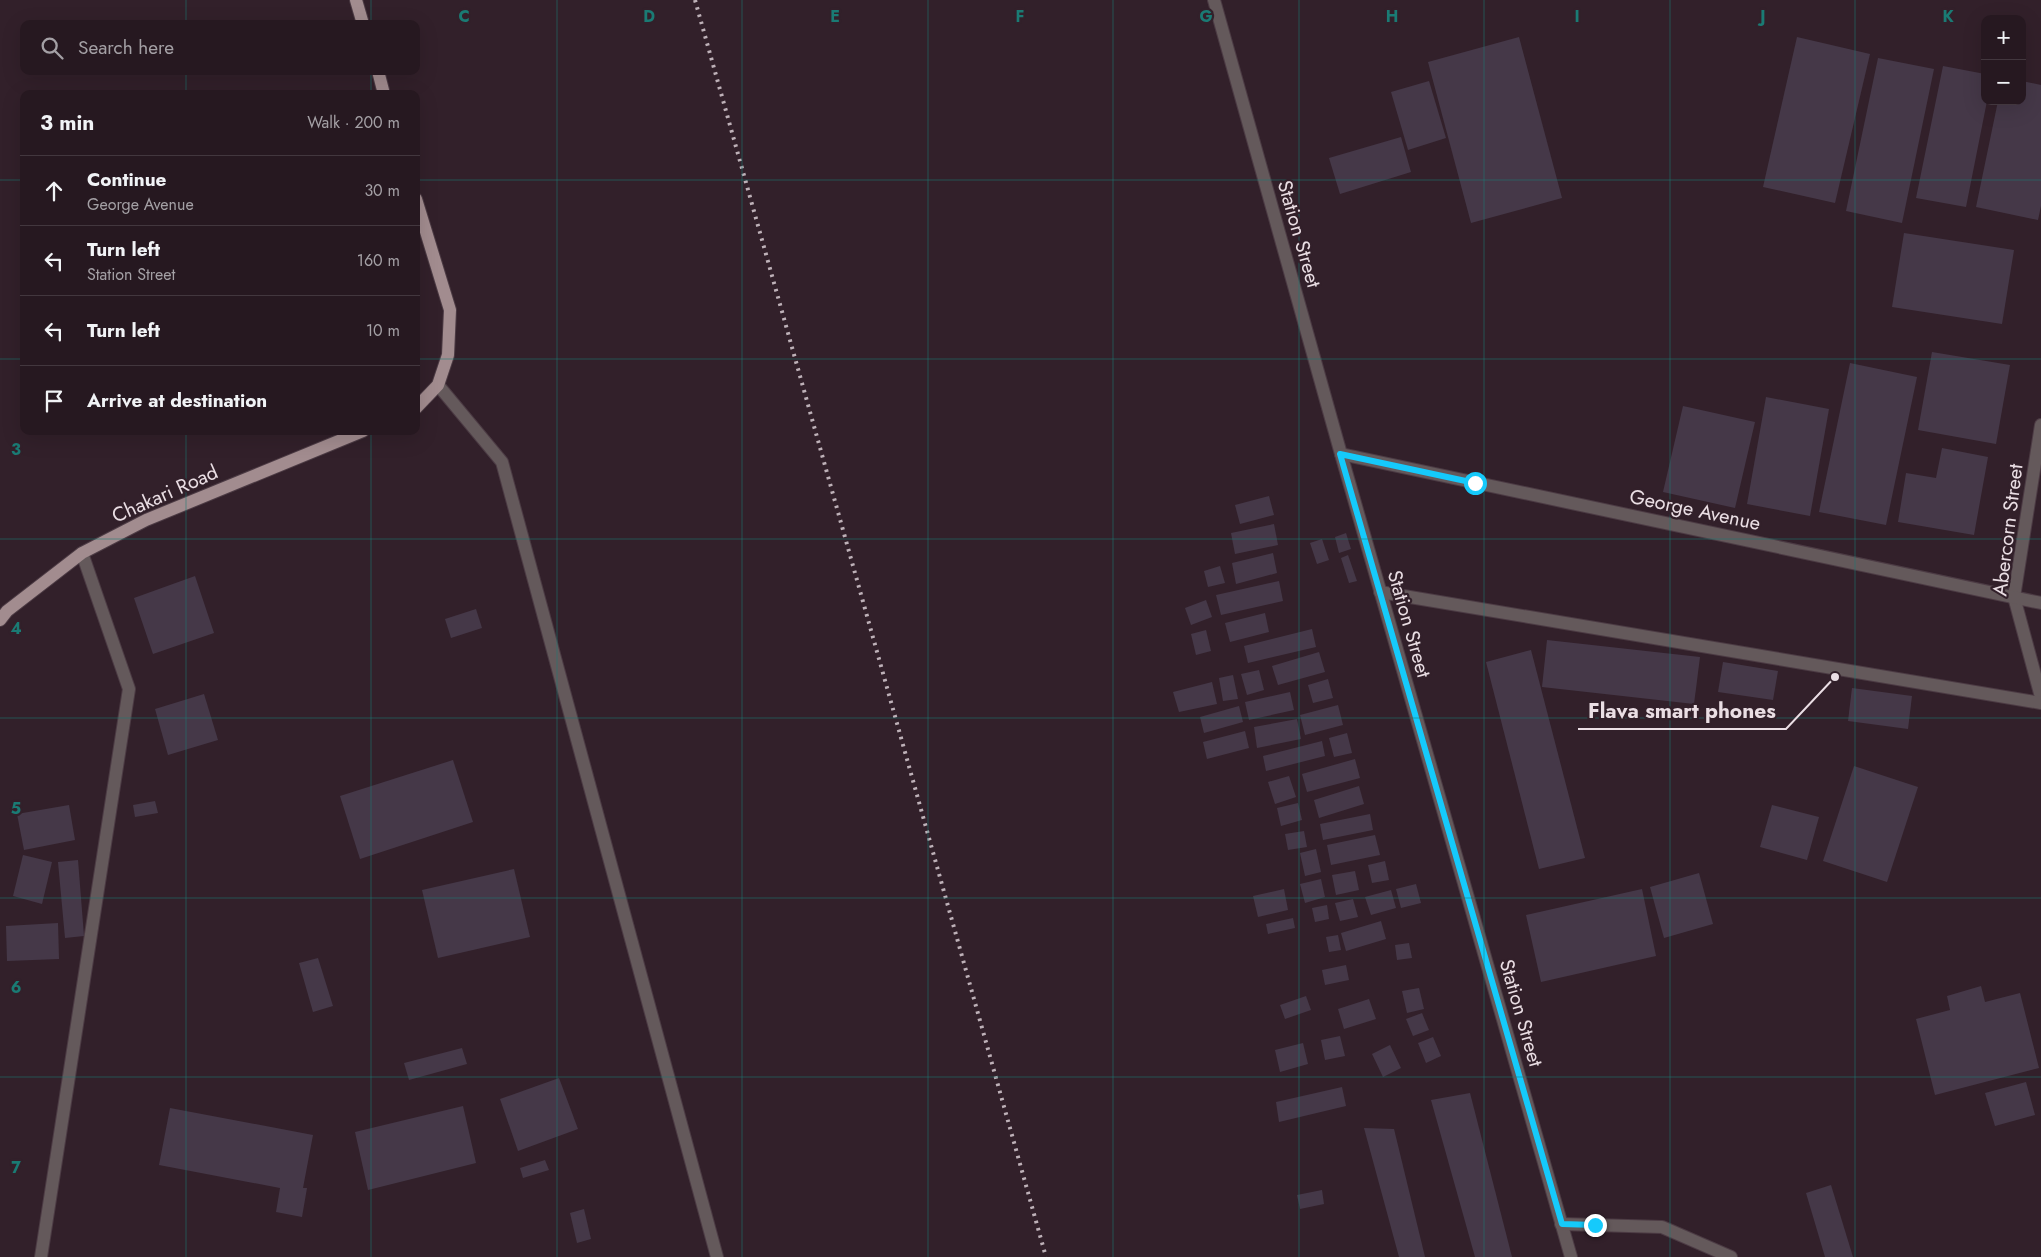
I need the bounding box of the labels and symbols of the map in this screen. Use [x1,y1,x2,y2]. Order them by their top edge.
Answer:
text: C [458,5,470,28]
text: D [643,5,655,28]
text: E [830,5,840,28]
text: F [1016,5,1024,28]
text: G [1199,5,1213,28]
text: H [1386,5,1398,28]
text: I [1574,5,1580,28]
text: J [1757,5,1766,28]
text: K [1942,5,1954,28]
street label: Station Street [1270,177,1328,291]
text: 3 [11,438,21,461]
street label: Chakari Road [107,458,223,530]
street label: Abercorn Street [1986,462,2031,598]
route start [1464,472,1487,495]
street label: George Avenue [1627,482,1763,538]
street label: Station Street [1380,567,1438,681]
text: 4 [10,617,22,640]
callout: Flava smart phones [1578,693,1786,729]
text: Flava smart phones [1588,696,1776,726]
text: 5 [11,797,21,820]
street label: Station Street [1492,956,1550,1070]
text: 6 [11,976,21,999]
text: 7 [11,1156,21,1179]
route end [1584,1214,1607,1237]

